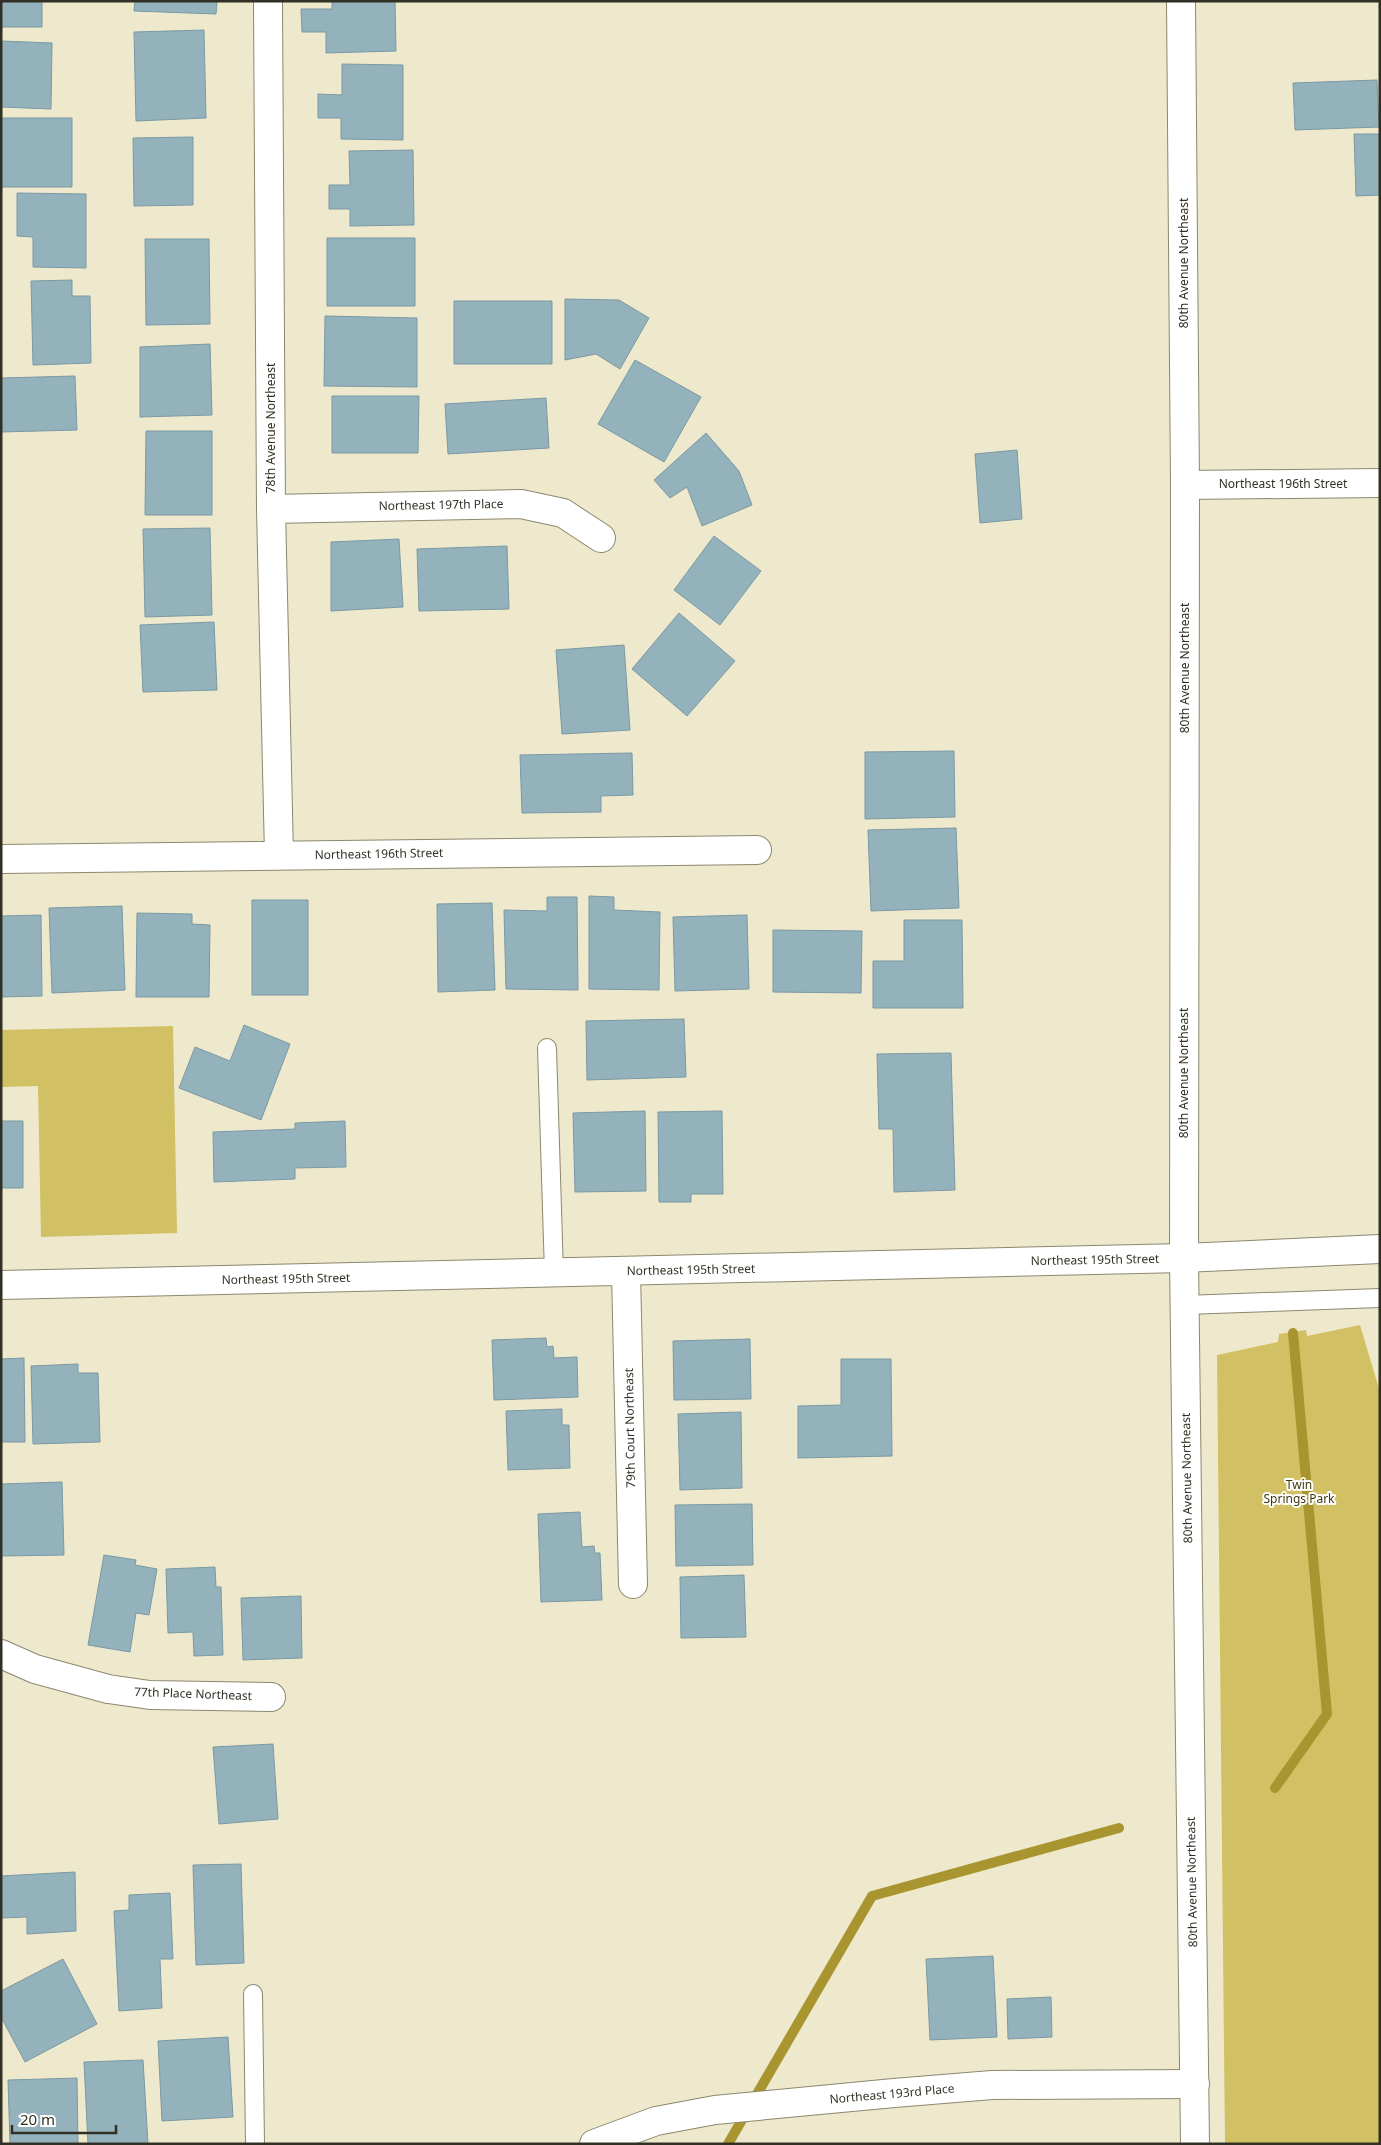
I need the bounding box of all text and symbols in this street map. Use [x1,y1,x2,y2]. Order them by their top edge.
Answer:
street label: 80th Avenue Northeast [1175,197,1192,328]
street label: 78th Avenue Northeast [262,362,279,493]
street label: Northeast 196th Street [1219,475,1348,492]
street label: Northeast 197th Place [378,495,504,514]
street label: 80th Avenue Northeast [1176,602,1193,733]
street label: Northeast 196th Street [314,844,444,863]
street label: 80th Avenue Northeast [1175,1007,1192,1138]
street label: Northeast 195th Street [1030,1250,1160,1269]
street label: Northeast 195th Street [626,1260,756,1279]
street label: Northeast 195th Street [221,1269,351,1288]
street label: 79th Court Northeast [620,1367,639,1488]
street label: 80th Avenue Northeast [1177,1412,1196,1543]
park label: Twin Springs Park [1263,1476,1335,1507]
street label: 77th Place Northeast [134,1683,253,1704]
street label: 80th Avenue Northeast [1182,1816,1201,1947]
street label: Northeast 193rd Place [829,2080,955,2107]
scale bar [12,2102,116,2134]
text: 20 m [20,2109,55,2129]

